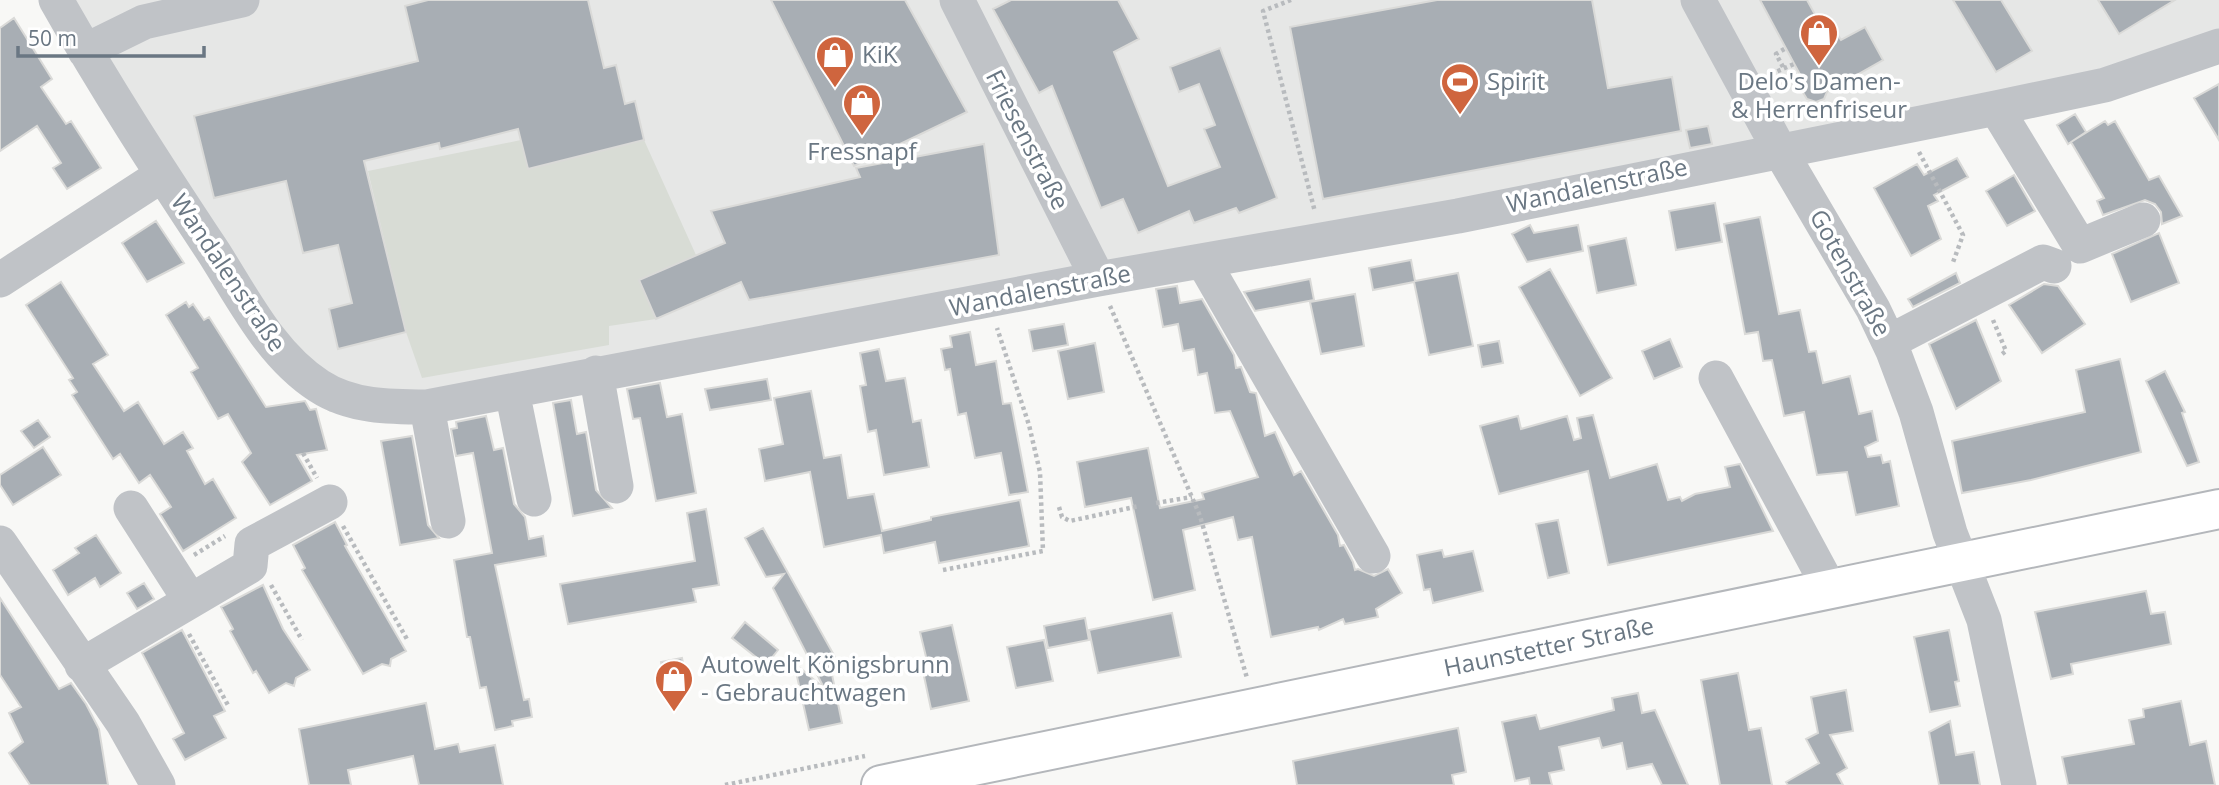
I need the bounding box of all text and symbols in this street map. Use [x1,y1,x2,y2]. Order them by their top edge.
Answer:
shop icon: Delo's Damen- & Herrenfriseur [1798,12,1840,67]
scale bar [18,14,203,58]
text: 50 m [28,24,77,52]
shop icon: KiK [814,34,856,89]
place label: KiK [862,37,898,70]
sports icon: Spirit [1439,61,1481,116]
street label: Friesenstraße [979,64,1078,215]
place label: Spirit [1487,64,1545,97]
place label: Delo's Damen- & Herrenfriseur [1731,64,1907,125]
shop icon: Fressnapf [841,82,883,137]
place label: Fressnapf [807,134,919,167]
street label: Wandalenstraße [1503,149,1690,220]
street label: Wandalenstraße [164,187,294,358]
street label: Gotenstraße [1803,203,1900,342]
street label: Wandalenstraße [946,256,1133,323]
street label: Haunstetter Straße [1441,608,1657,684]
place label: Autowelt Königsbrunn - Gebrauchtwagen [701,647,950,708]
shop icon: Autowelt Königsbrunn - Gebrauchtwagen [653,658,695,713]

